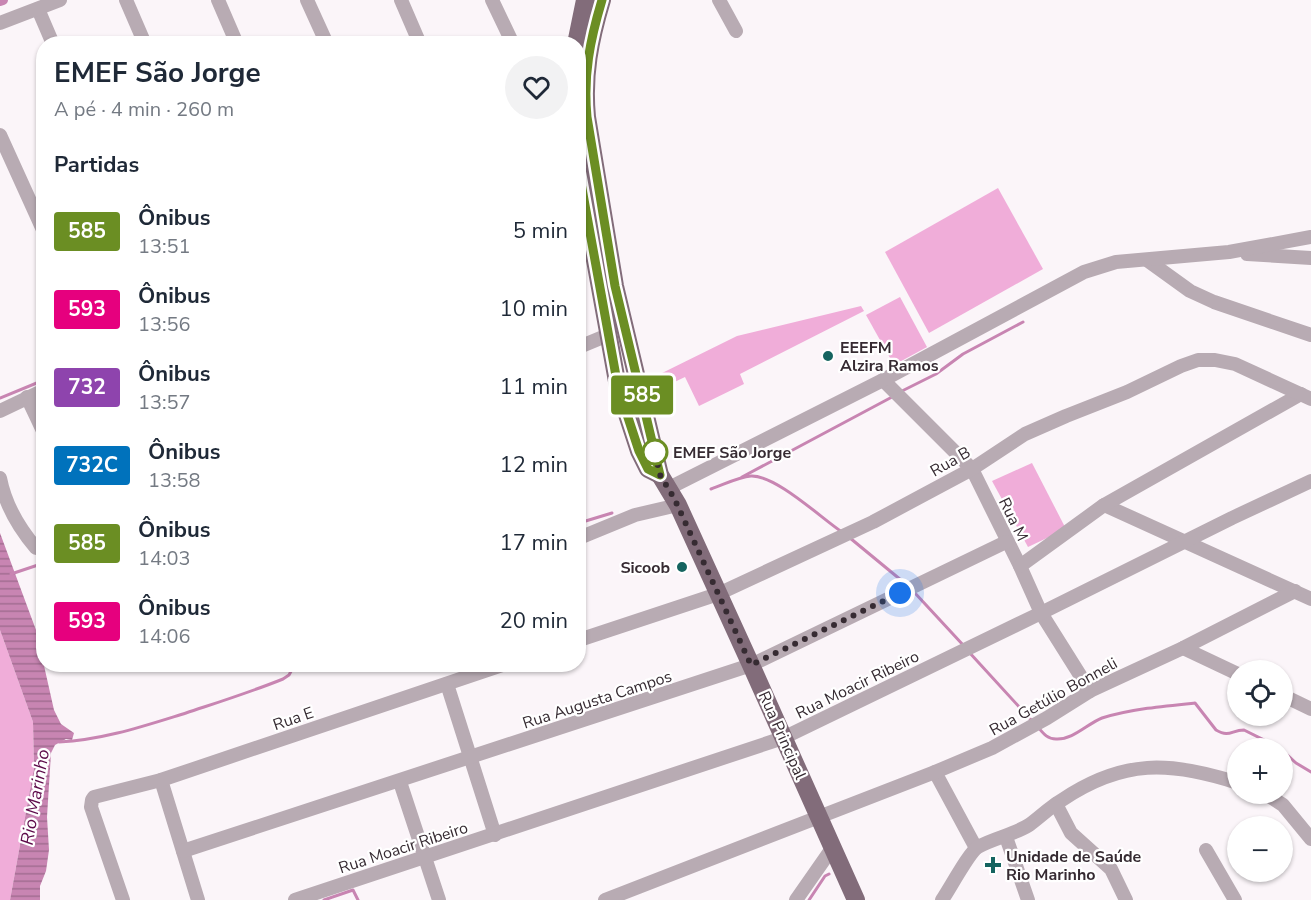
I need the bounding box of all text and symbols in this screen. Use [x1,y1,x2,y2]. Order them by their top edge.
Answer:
text: EMEF São Jorge [54,54,261,92]
button: heart [505,56,568,119]
text: A pé · 4 min · 260 m [54,96,234,123]
text: Partidas [54,150,139,180]
text: Ônibus [138,203,210,233]
text: 5 min [513,216,568,246]
text: 585 [68,217,106,245]
text: 13:51 [138,233,191,260]
text: Ônibus [138,281,210,311]
text: 10 min [500,294,568,324]
text: 593 [68,295,106,323]
text: 13:56 [138,311,191,338]
place label: EEEFM Alzira Ramos [840,337,939,377]
marker: EEEFM Alzira Ramos [821,349,835,363]
text: Ônibus [138,359,210,389]
text: 11 min [500,372,568,402]
text: 732 [68,373,106,401]
line badge: 585 [608,376,676,414]
text: 585 [623,381,661,409]
text: 13:57 [138,389,191,416]
text: Ônibus [148,437,221,467]
marker: EMEF São Jorge [642,439,668,465]
place label: EMEF São Jorge [673,442,791,464]
street label: Rua B [926,442,975,482]
text: 12 min [500,450,568,480]
text: 732C [66,451,118,479]
text: 13:58 [148,467,201,494]
street label: Rua M [993,494,1033,545]
text: Ônibus [138,515,210,545]
text: 17 min [500,528,568,558]
text: 585 [68,529,106,557]
text: 14:03 [138,545,191,572]
place label: Sicoob [620,557,670,579]
marker: Sicoob [675,560,689,574]
your location [885,578,915,608]
text: Ônibus [138,593,210,623]
text: 20 min [500,606,568,636]
text: 593 [68,607,106,635]
text: 14:06 [138,623,191,650]
street label: Rua Moacir Ribeiro [792,645,923,724]
street label: Rua Getúlio Bonneli [985,653,1121,741]
map controls [1227,660,1293,882]
button: locate [1227,660,1293,726]
street label: Rua Augusta Campos [520,665,675,734]
street label: Rua Principal [753,688,811,783]
street label: Rua E [270,702,317,736]
button: + [1227,738,1293,804]
water label: Rio Marinho [15,747,55,847]
button: − [1227,816,1293,882]
street label: Rua Moacir Ribeiro [336,817,471,879]
place label: Unidade de Saúde Rio Marinho [1006,846,1141,886]
marker: Unidade de Saúde Rio Marinho [984,856,1002,874]

